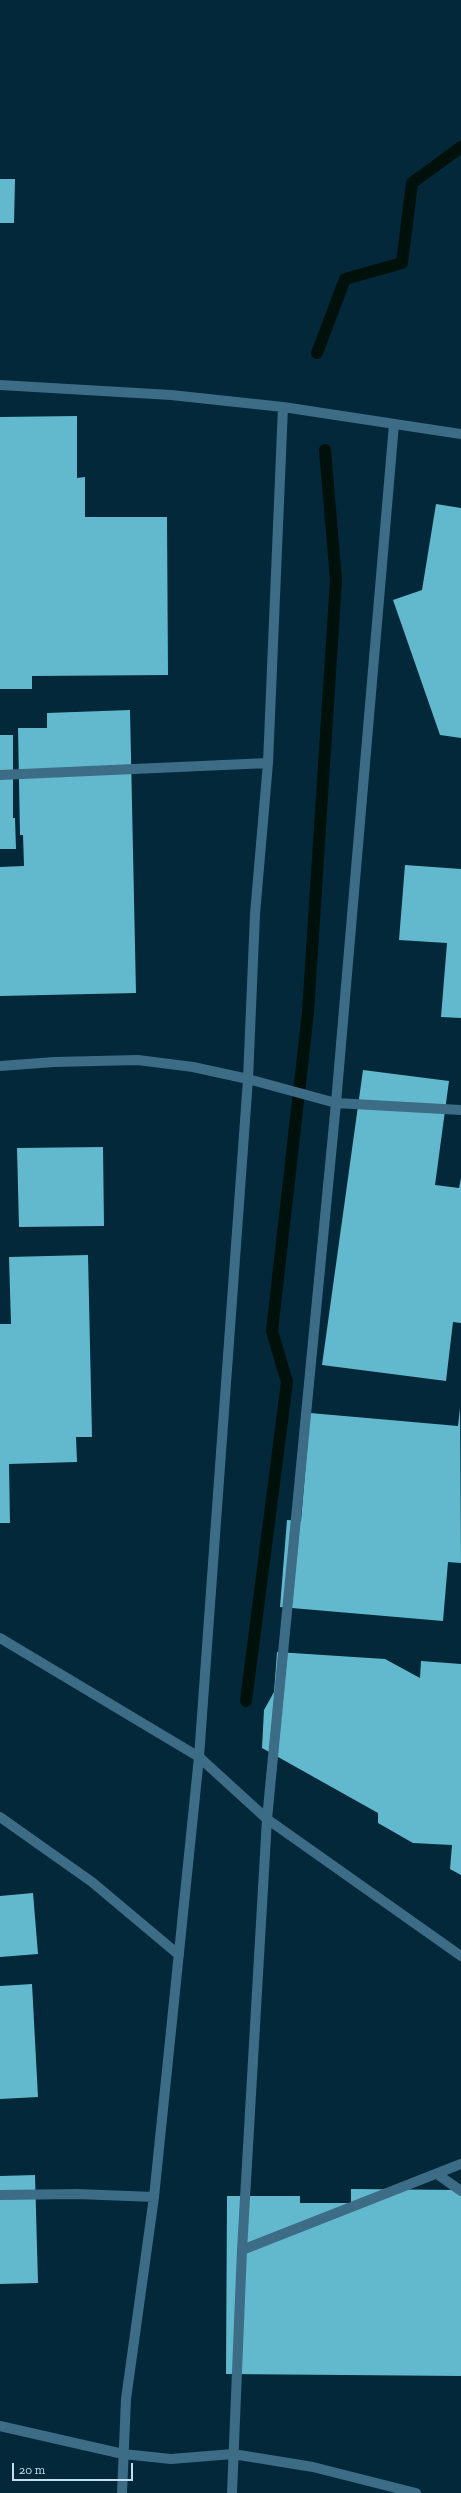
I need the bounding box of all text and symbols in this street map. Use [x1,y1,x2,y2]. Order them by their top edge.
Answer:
scale bar [14,2455,135,2481]
text: 20 m [19,2463,45,2477]

